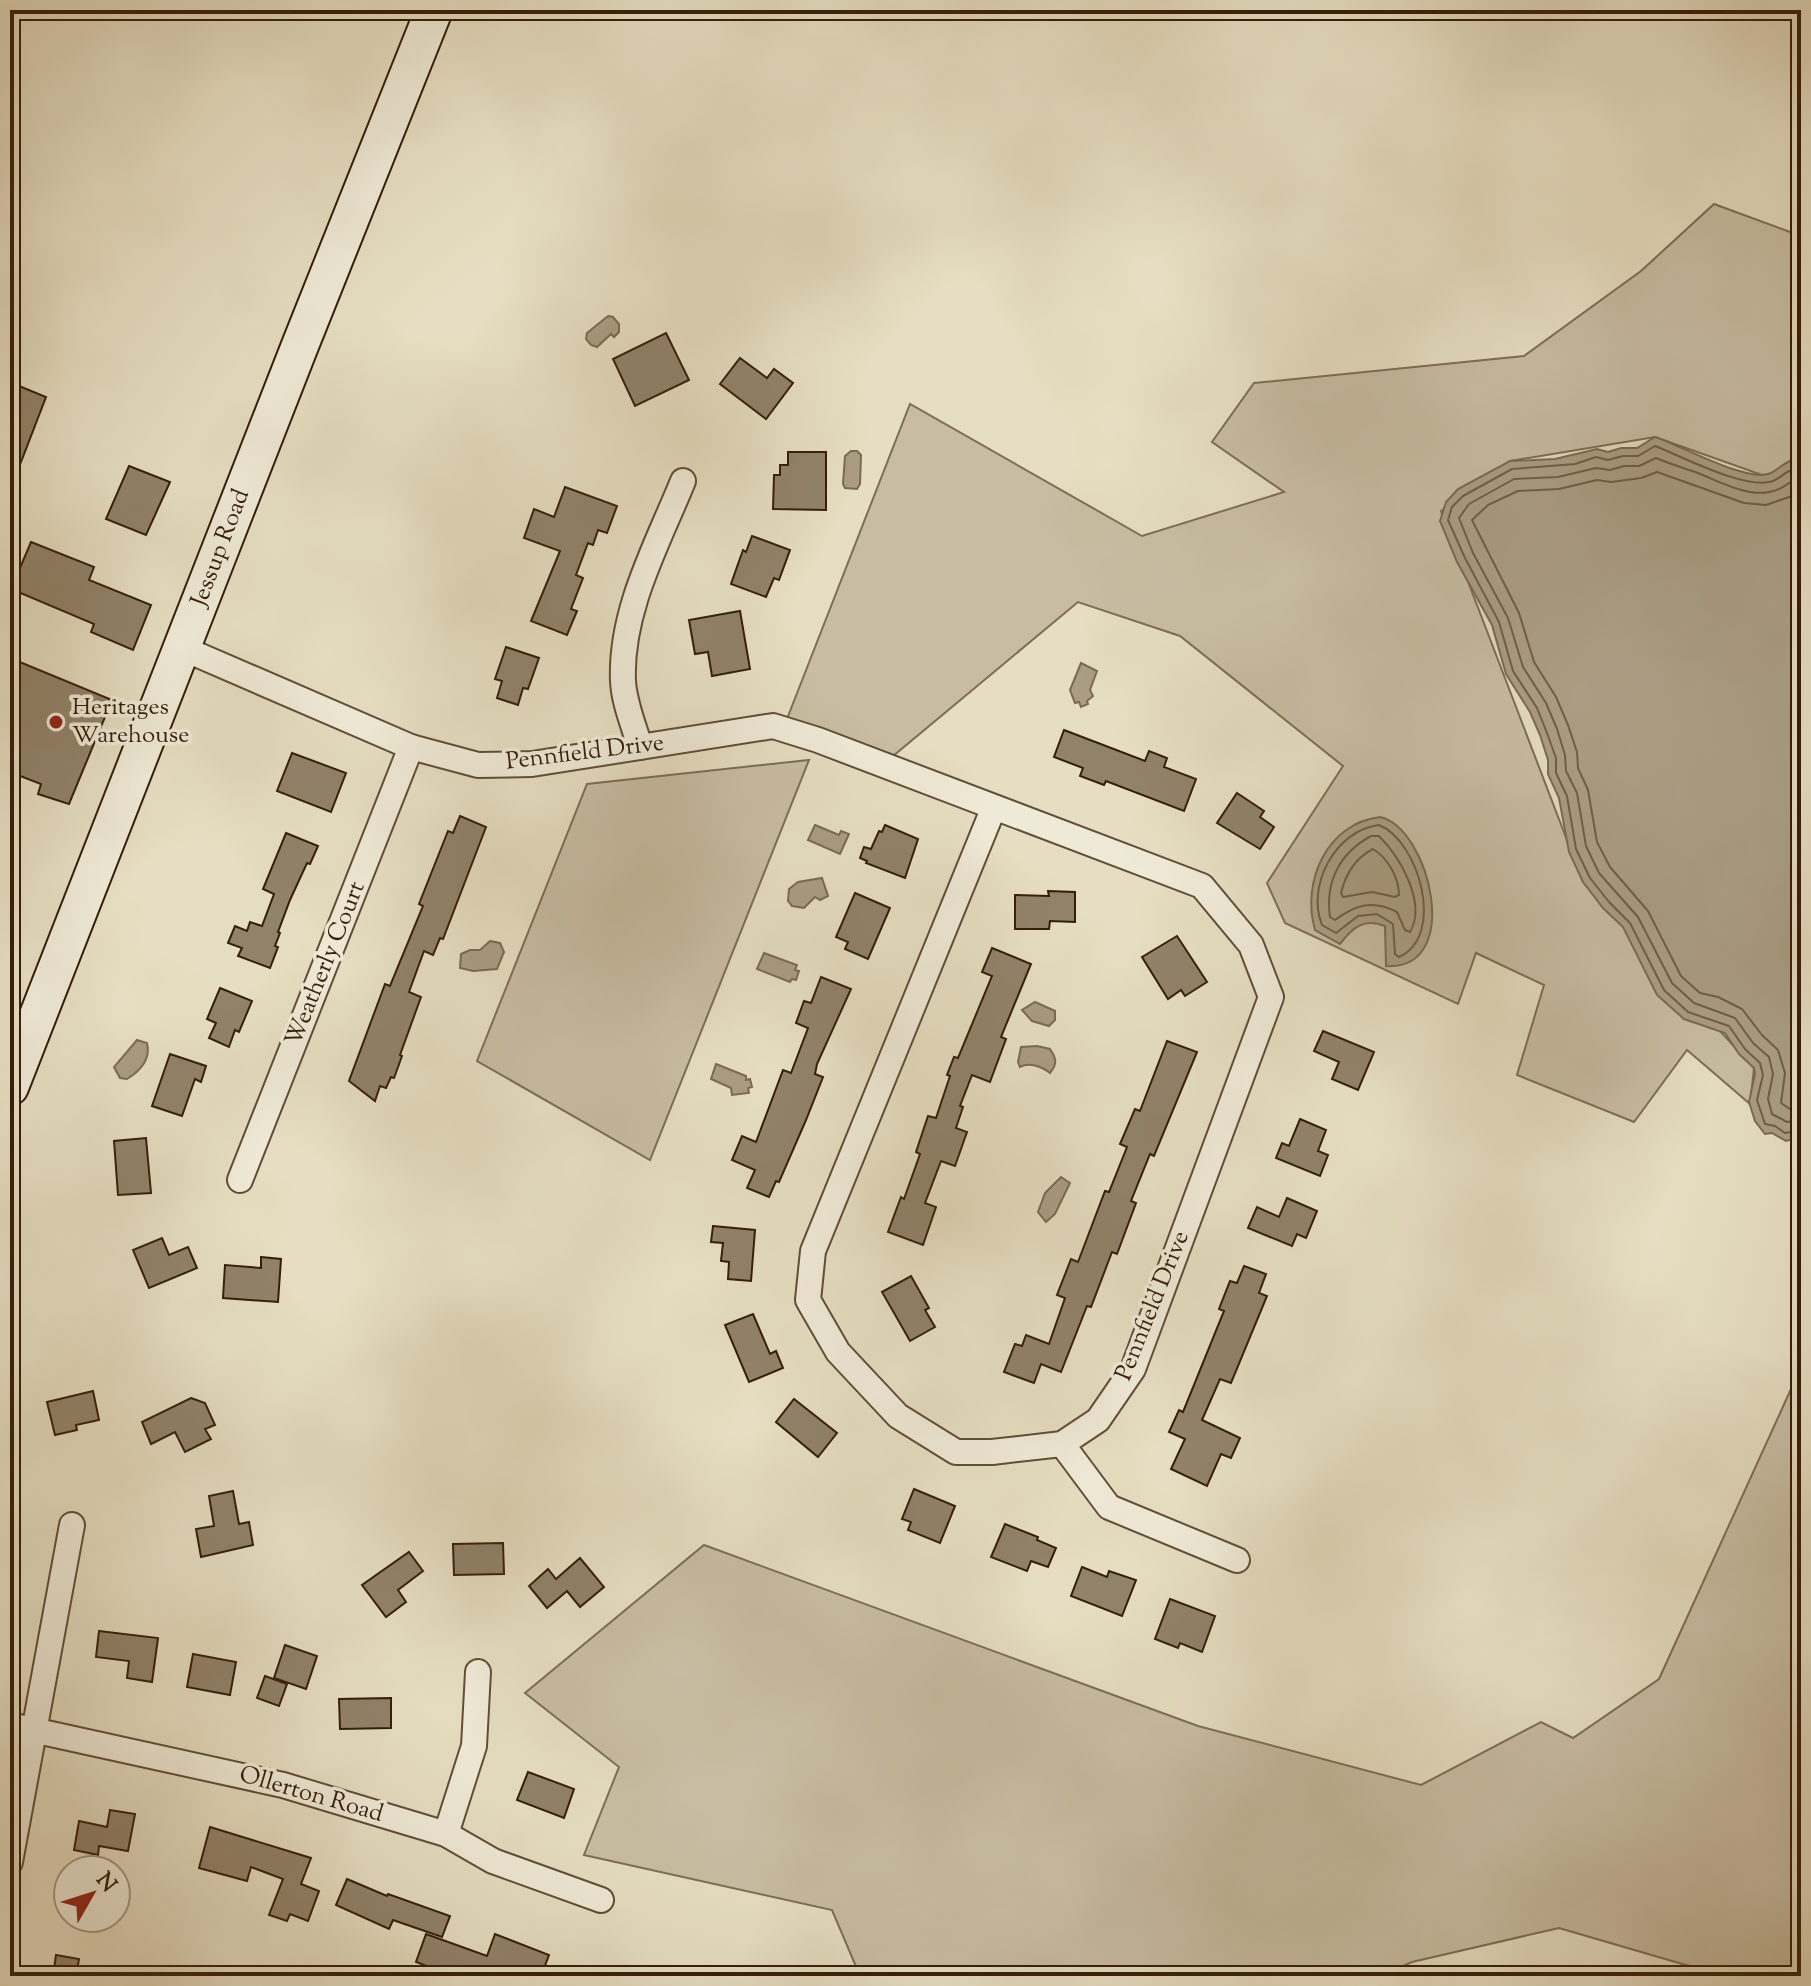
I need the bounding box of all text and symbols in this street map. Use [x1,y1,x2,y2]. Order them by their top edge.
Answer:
street label: Jessup Road [182,484,259,613]
place label: Heritages Warehouse [72,691,189,753]
marker: Heritages Warehouse [47,713,65,731]
street label: Pennfield Drive [504,726,666,780]
street label: Weatherly Court [277,877,375,1051]
street label: Pennfield Drive [1107,1226,1199,1386]
street label: Ollerton Road [235,1758,387,1832]
north arrow [52,1854,132,1934]
text: N [87,1866,123,1901]

